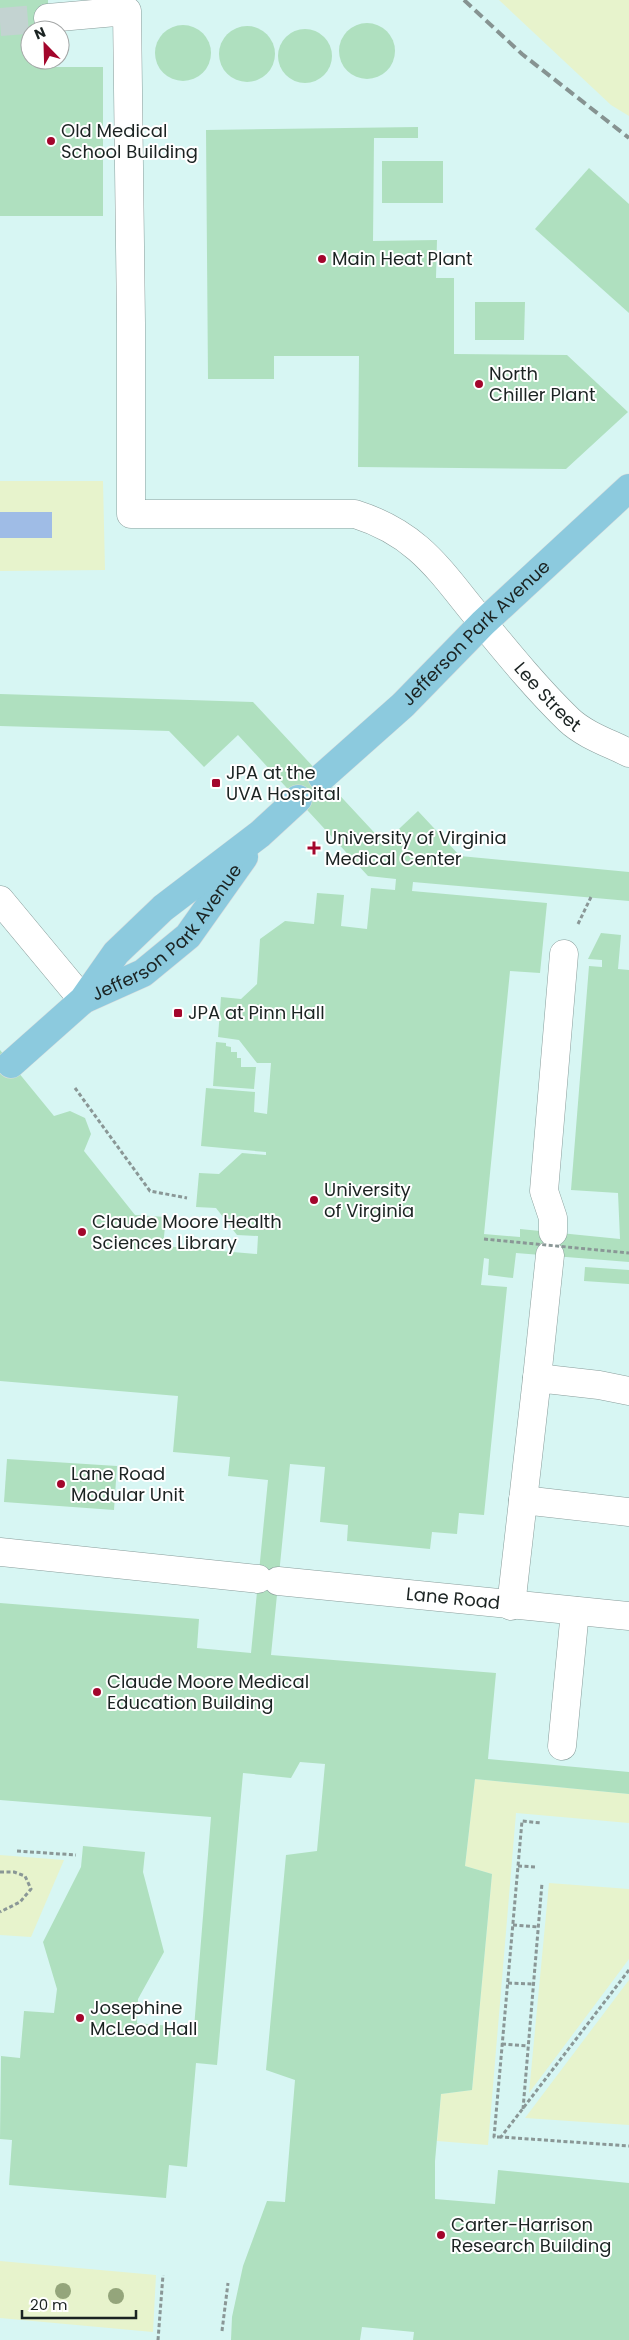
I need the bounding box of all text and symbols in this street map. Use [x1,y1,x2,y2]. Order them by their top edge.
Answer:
north arrow [20,20,70,70]
text: N [31,22,49,44]
place label: Old Medical School Building [61,118,198,164]
marker: Old Medical School Building [45,135,57,147]
place label: Main Heat Plant [332,246,473,271]
marker: Main Heat Plant [316,253,328,265]
place label: North Chiller Plant [489,361,595,407]
marker: North Chiller Plant [473,378,485,390]
street label: Jefferson Park Avenue [396,554,555,711]
street label: Lee Street [509,656,586,737]
place label: JPA at the UVA Hospital [226,760,340,806]
marker: JPA at the UVA Hospital [210,777,222,789]
place label: University of Virginia Medical Center [325,825,507,871]
marker: University of Virginia Medical Center [307,841,321,855]
street label: Jefferson Park Avenue [88,859,247,1006]
place label: JPA at Pinn Hall [188,1000,325,1025]
marker: JPA at Pinn Hall [172,1007,184,1019]
place label: University of Virginia [324,1177,414,1223]
marker: University of Virginia [308,1194,320,1206]
place label: Claude Moore Health Sciences Library [92,1209,282,1255]
marker: Claude Moore Health Sciences Library [76,1226,88,1238]
place label: Lane Road Modular Unit [71,1461,184,1507]
marker: Lane Road Modular Unit [55,1478,67,1490]
street label: Lane Road [405,1581,501,1615]
place label: Claude Moore Medical Education Building [107,1669,309,1715]
marker: Claude Moore Medical Education Building [91,1686,103,1698]
place label: Josephine McLeod Hall [90,1995,197,2041]
marker: Josephine McLeod Hall [74,2012,86,2024]
place label: Carter-Harrison Research Building [451,2212,612,2258]
marker: Carter-Harrison Research Building [435,2229,447,2241]
scale bar [22,2288,136,2320]
text: 20 m [30,2294,68,2315]

